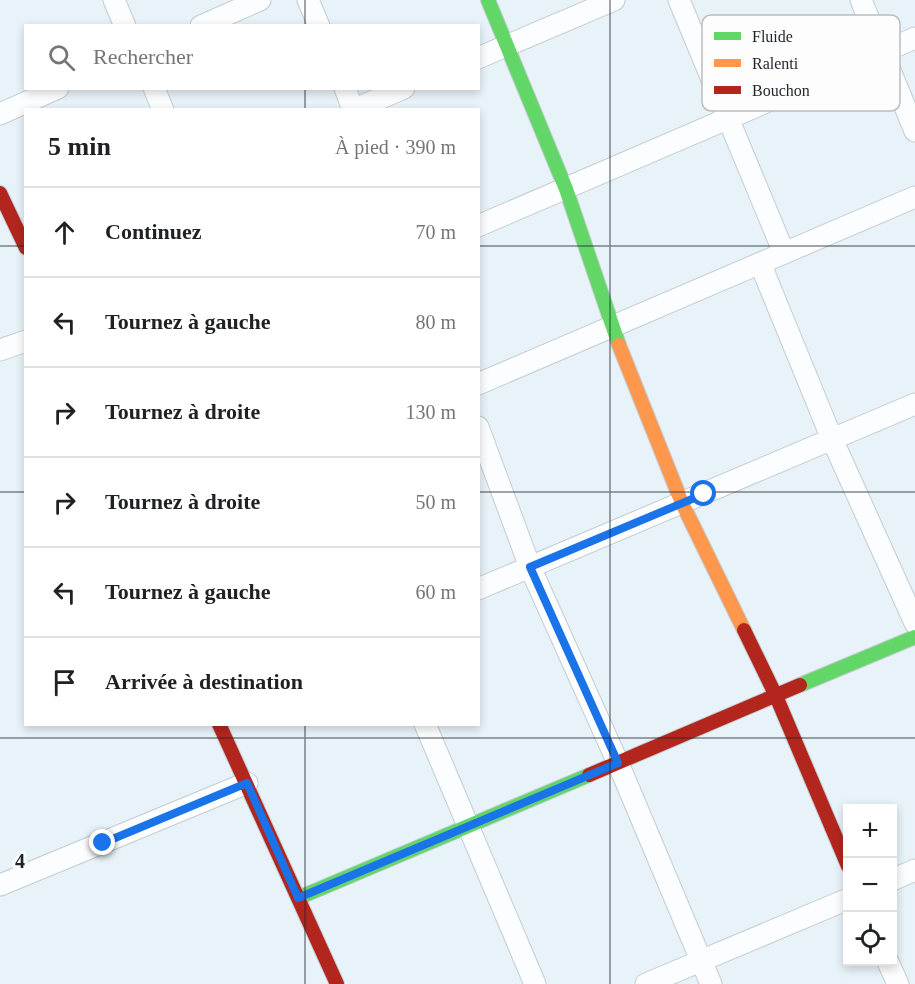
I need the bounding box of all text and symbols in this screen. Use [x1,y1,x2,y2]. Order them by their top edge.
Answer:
legend [702,15,900,111]
search box [24,24,480,90]
text: Fluide [752,28,793,45]
icon: search [45,41,78,74]
text: Rechercher [93,44,193,69]
text: Ralenti [752,55,799,72]
text: Bouchon [752,82,810,99]
text: 5 min [48,132,111,161]
text: À pied · 390 m [335,136,456,158]
icon: ahead [48,216,81,249]
text: Continuez [105,219,202,244]
text: 70 m [415,221,456,243]
icon: left [48,306,81,339]
text: Tournez à gauche [105,309,270,334]
text: 80 m [415,311,456,333]
icon: right [48,396,81,429]
text: Tournez à droite [105,399,260,424]
text: 130 m [405,401,456,423]
route start [690,480,716,506]
icon: right [48,486,81,519]
text: Tournez à droite [105,489,260,514]
text: 50 m [415,491,456,513]
icon: left [48,576,81,609]
text: Tournez à gauche [105,579,270,604]
text: 60 m [415,581,456,603]
icon: arrive [48,666,81,699]
text: Arrivée à destination [105,669,303,694]
map controls [843,804,897,966]
button: + [843,804,897,858]
route end [89,829,115,855]
text: 4 [15,850,25,872]
button: − [843,858,897,912]
button: locate [843,912,897,966]

